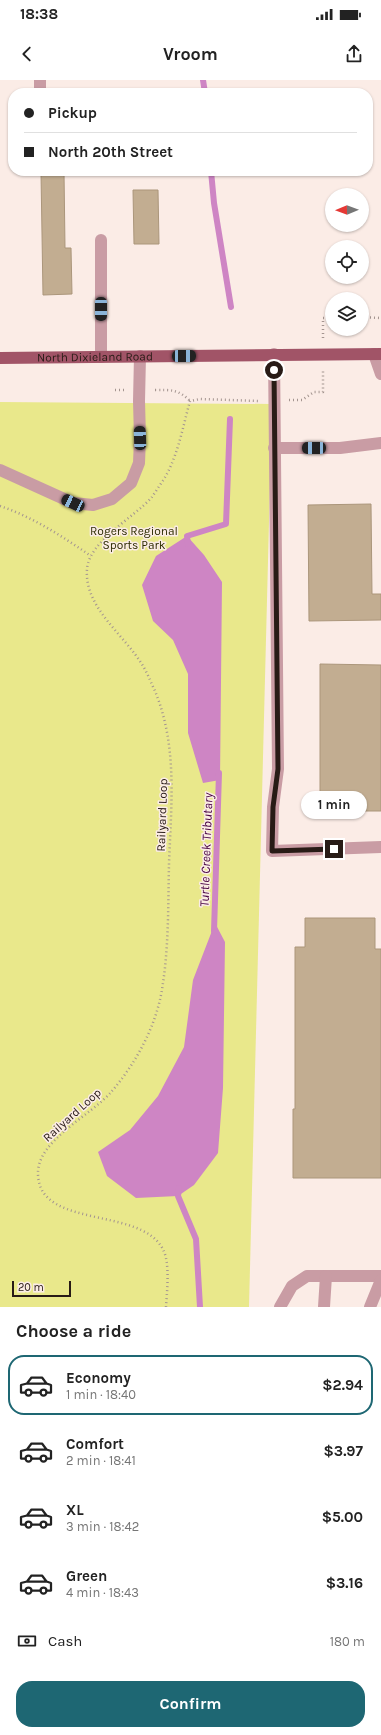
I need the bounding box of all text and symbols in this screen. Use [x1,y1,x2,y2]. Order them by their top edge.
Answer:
text: 18:38 [20,5,58,23]
icon: back [16,43,38,65]
text: Vroom [163,43,218,65]
icon: share [343,43,365,65]
text: Pickup [48,104,97,122]
text: North 20th Street [48,143,173,161]
north arrow [325,188,369,232]
map controls [325,188,369,336]
button: locate [325,240,369,284]
button: layers [325,292,369,336]
car [95,297,107,321]
street label: North Dixieland Road [37,349,153,365]
car [172,350,196,362]
route start [265,361,283,379]
car [134,426,146,450]
car [302,442,326,454]
car [60,492,86,514]
park label: Rogers Regional Sports Park [90,524,178,552]
street label: Railyard Loop [154,778,170,852]
callout: 1 min [301,791,367,819]
water label: Turtle Creek Tributary [197,792,215,907]
text: 1 min [318,797,350,812]
route end [325,840,343,858]
street label: Railyard Loop [40,1085,104,1145]
scale bar [12,1279,71,1298]
text: 20 m [18,1281,44,1294]
text: Choose a ride [16,1320,131,1342]
icon: car [18,1367,54,1403]
text: Economy [66,1369,131,1387]
text: $2.94 [322,1376,363,1394]
text: 1 min · 18:40 [66,1387,136,1402]
icon: car [18,1433,54,1469]
text: Comfort [66,1435,124,1453]
text: $3.97 [323,1442,363,1460]
text: 2 min · 18:41 [66,1453,136,1468]
icon: car [18,1499,54,1535]
text: XL [66,1501,84,1519]
text: $5.00 [322,1508,363,1526]
text: 3 min · 18:42 [66,1519,139,1534]
icon: car [18,1565,54,1601]
text: Green [66,1567,107,1585]
text: $3.16 [326,1574,363,1592]
text: 4 min · 18:43 [66,1585,139,1600]
icon: cash [16,1630,38,1652]
text: Cash [48,1632,82,1650]
text: 180 m [330,1634,365,1649]
button: Confirm [16,1681,365,1727]

